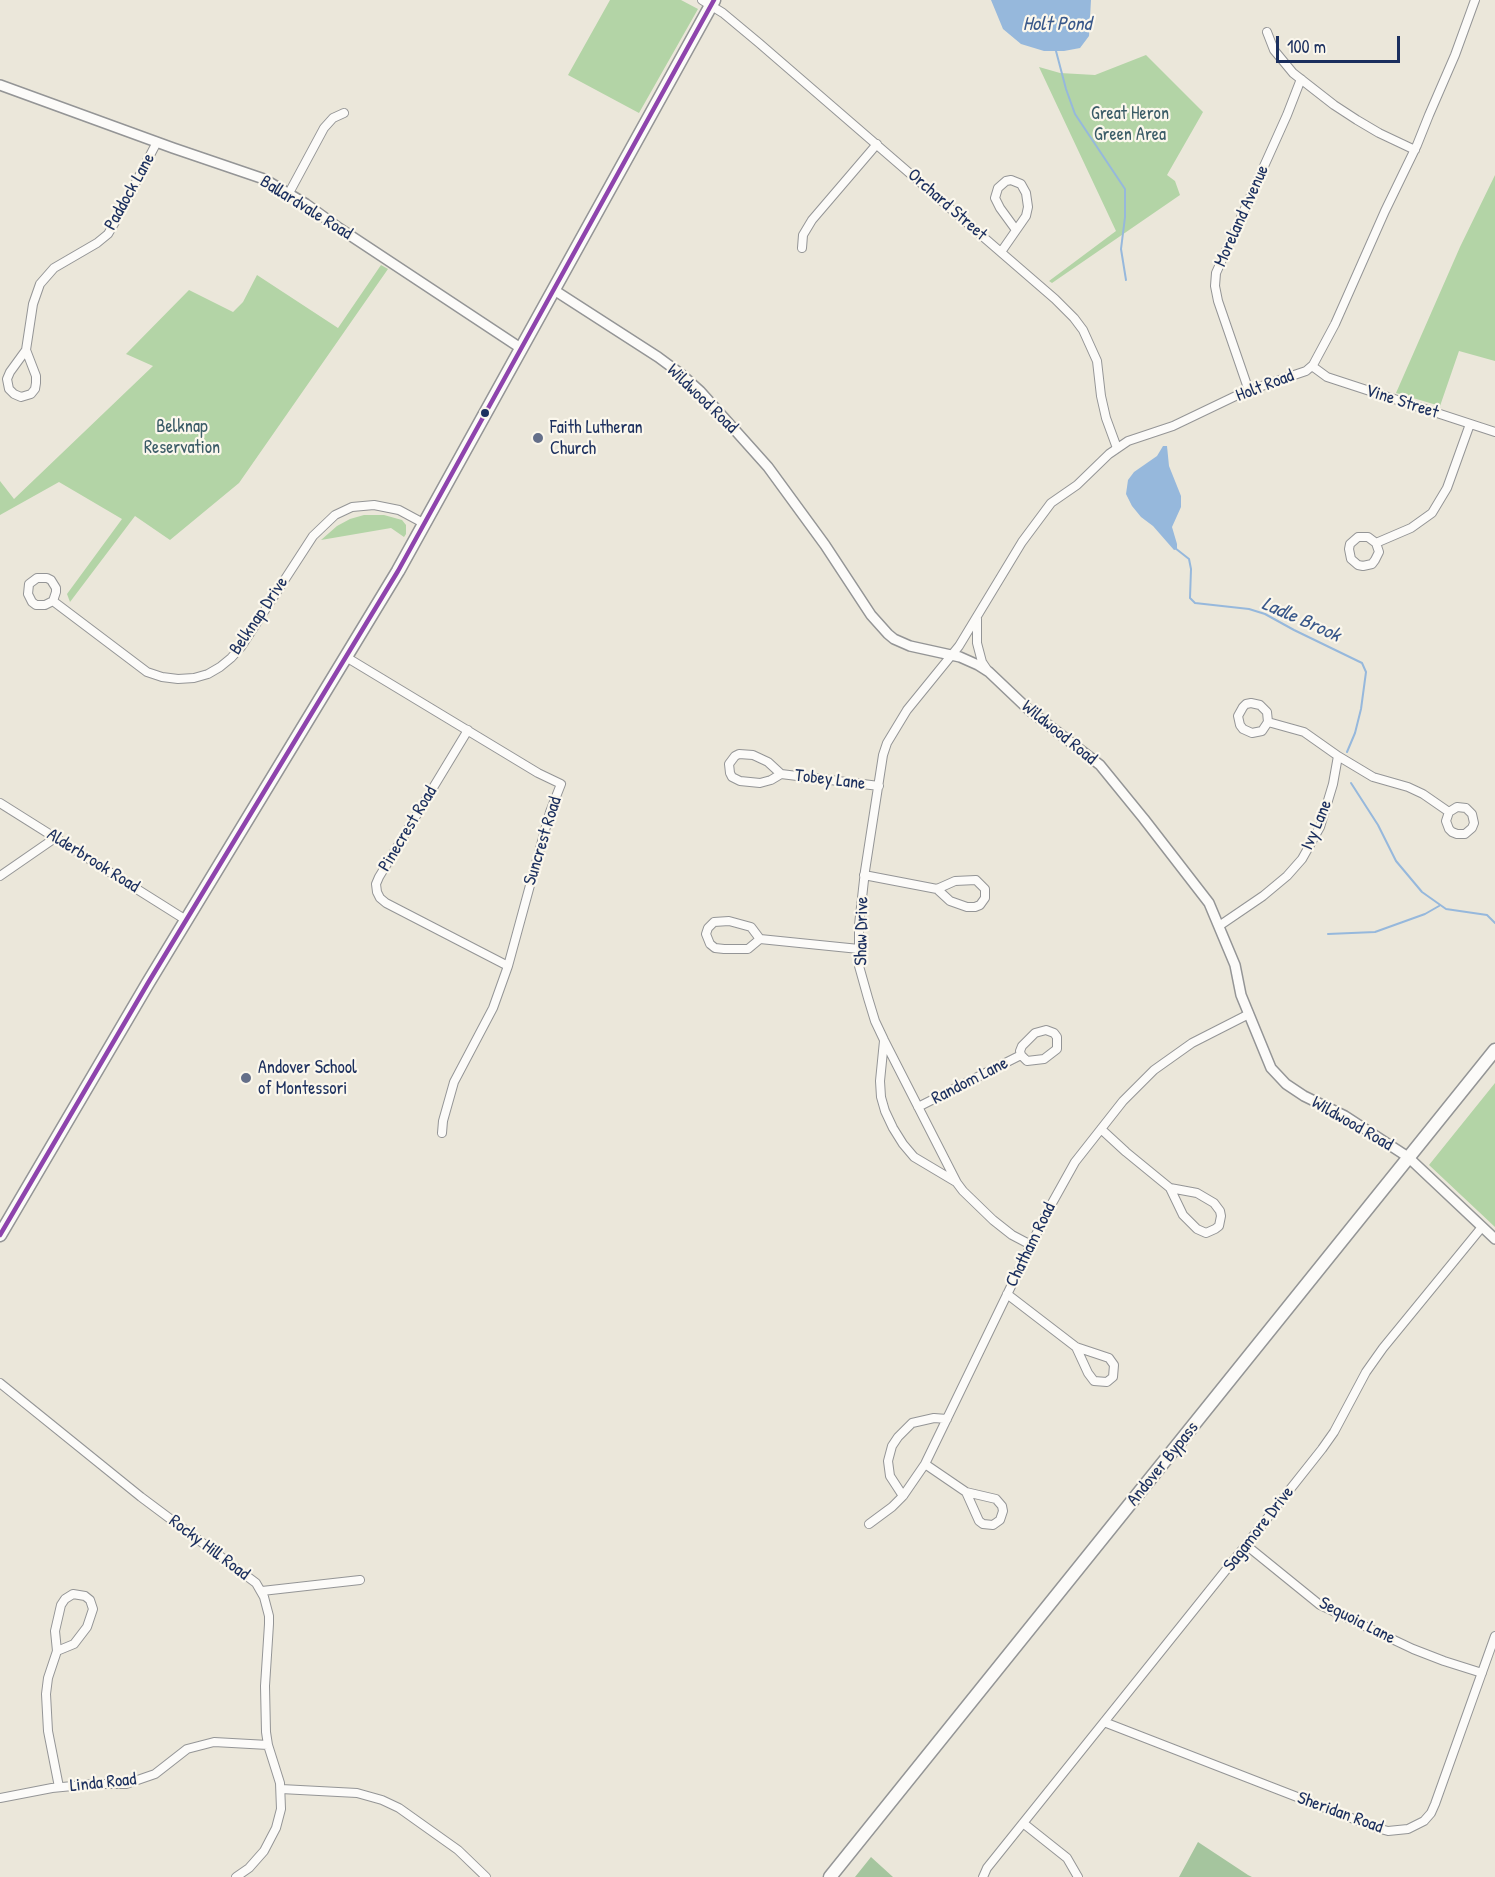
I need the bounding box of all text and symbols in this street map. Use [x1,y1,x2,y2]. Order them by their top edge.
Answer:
water label: Holt Pond [1023,13,1091,37]
scale bar [1279,24,1404,62]
text: 100 m [1287,34,1326,59]
park label: Great Heron Green Area [1091,103,1169,146]
street label: Paddock Lane [100,150,160,234]
street label: Moreland Avenue [1210,162,1274,270]
street label: Orchard Street [903,165,991,245]
street label: Ballardvale Road [256,171,356,245]
street label: Wildwood Road [662,360,742,438]
street label: Holt Road [1233,365,1297,407]
street label: Vine Street [1363,380,1441,424]
unlabelled marker [479,407,491,419]
park label: Belknap Reservation [144,416,220,458]
place label: Faith Lutheran Church [550,417,643,460]
marker: Faith Lutheran Church [531,431,545,445]
street label: Belknap Drive [225,573,293,659]
water label: Ladle Brook [1258,592,1344,648]
street label: Wildwood Road [1017,696,1101,770]
street label: Tobey Lane [793,765,867,795]
street label: Pinecrest Road [374,782,442,876]
street label: Suncrest Road [519,794,567,888]
street label: Ivy Lane [1297,797,1337,853]
street label: Alderbrook Road [43,824,143,898]
street label: Shaw Drive [851,896,873,966]
street label: Random Lane [928,1053,1012,1109]
place label: Andover School of Montessori [258,1057,357,1100]
marker: Andover School of Montessori [239,1071,253,1085]
street label: Wildwood Road [1307,1092,1397,1156]
street label: Chatham Road [1001,1199,1061,1291]
street label: Andover Bypass [1123,1418,1203,1510]
street label: Sagamore Drive [1219,1482,1299,1576]
street label: Rocky Hill Road [164,1511,254,1585]
street label: Sequoia Lane [1315,1593,1399,1649]
street label: Linda Road [69,1769,137,1797]
street label: Sheridan Road [1294,1787,1386,1839]

